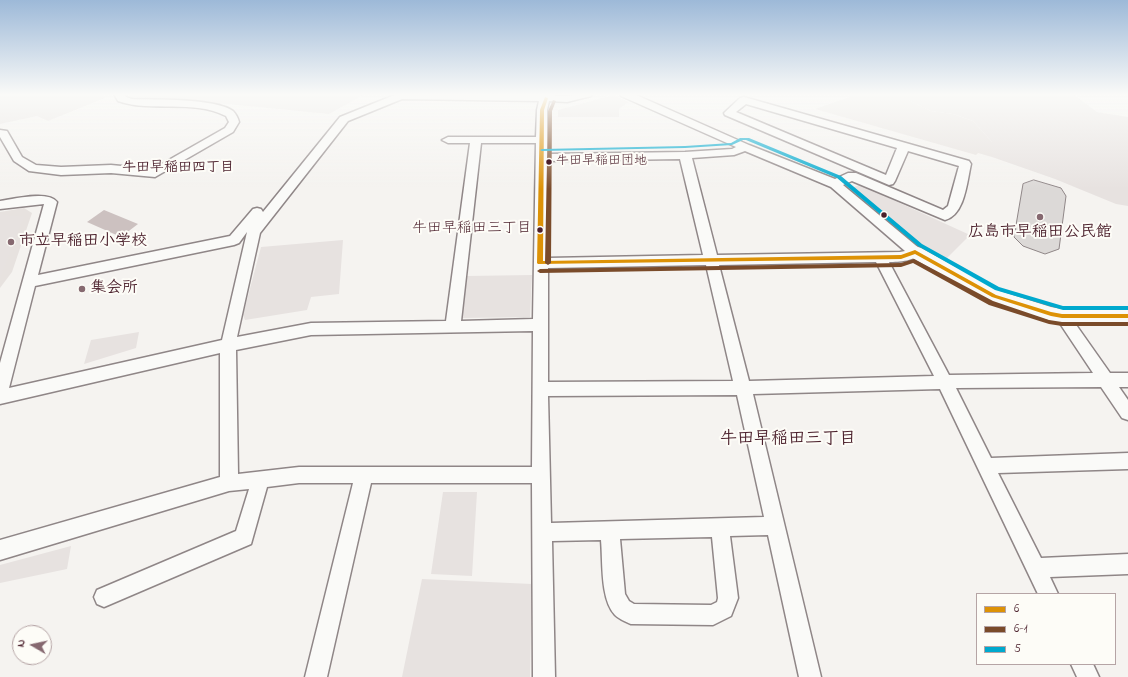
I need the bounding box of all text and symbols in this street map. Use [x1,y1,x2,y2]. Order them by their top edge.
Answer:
place label: 牛田早稲田団地 [556,154,647,170]
marker: 牛田早稲田団地 [544,157,554,167]
district label: 牛田早稲田四丁目 [122,161,234,177]
unlabelled marker [879,210,889,220]
marker: 広島市早稲田公民館 [1035,212,1045,222]
place label: 牛田早稲田三丁目 [412,221,532,239]
place label: 広島市早稲田公民館 [968,223,1112,243]
marker: 牛田早稲田三丁目 [535,225,545,235]
place label: 市立早稲田小学校 [19,232,147,252]
marker: 市立早稲田小学校 [6,237,16,247]
place label: 集会所 [90,279,138,299]
marker: 集会所 [77,284,87,294]
district label: 牛田早稲田三丁目 [720,430,856,450]
legend [976,593,1116,665]
text: 6 [1014,600,1019,618]
text: 6-1 [1014,620,1028,638]
north arrow [12,625,52,665]
text: N [13,638,30,648]
text: 5 [1014,640,1021,658]

